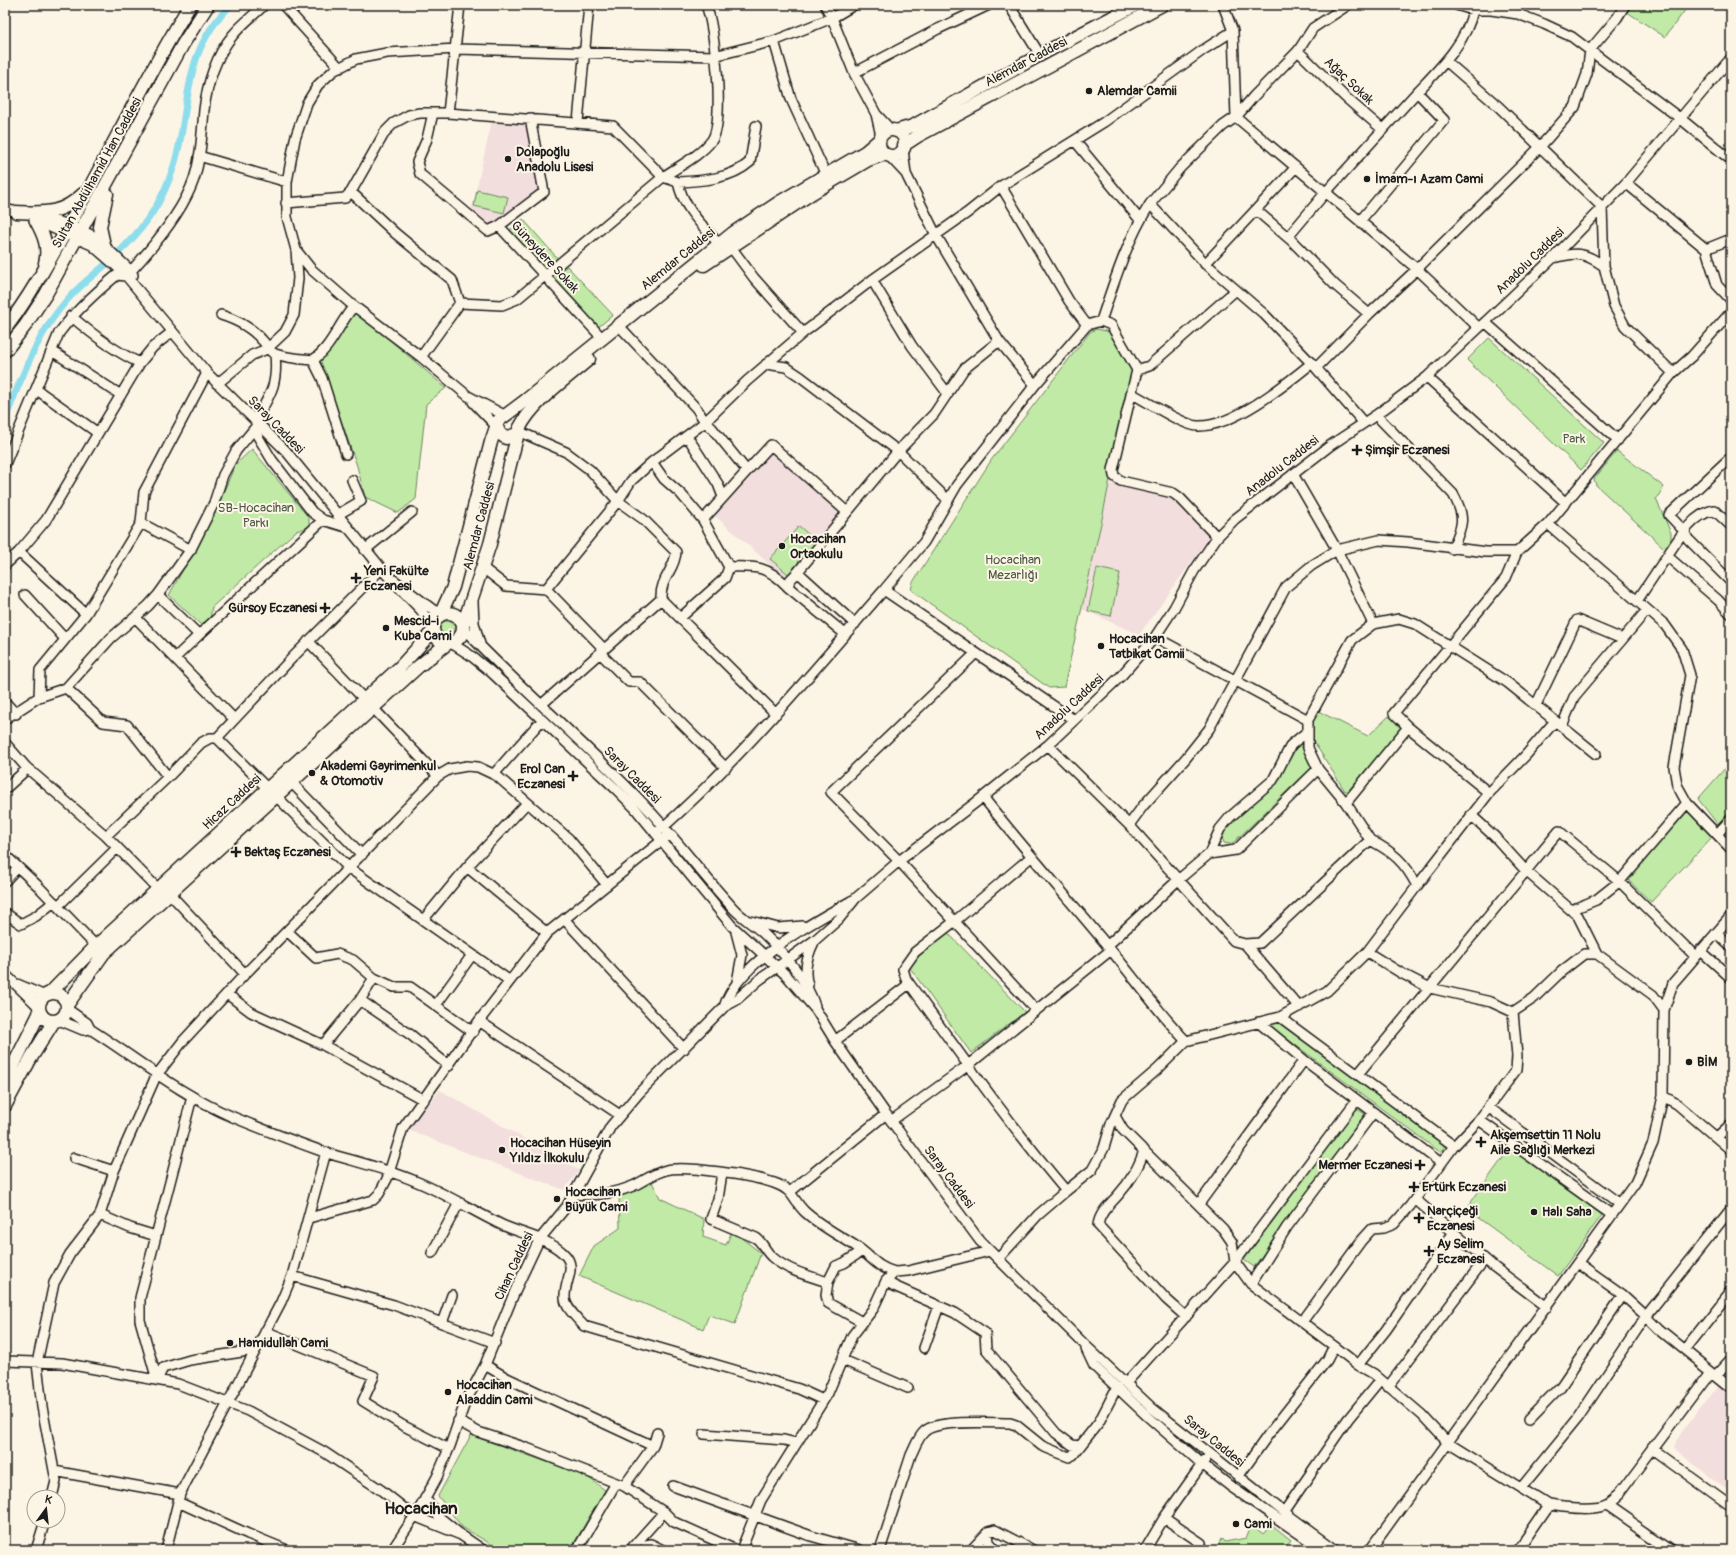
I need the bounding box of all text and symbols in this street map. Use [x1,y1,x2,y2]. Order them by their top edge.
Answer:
street label: Alemdar Caddesi [982,34,1070,90]
street label: Ağaç Sokak [1321,54,1378,108]
place label: Alemdar Camii [1097,83,1177,99]
marker: Alemdar Camii [1084,86,1094,96]
street label: Sultan Abdülhamid Han Caddesi [49,95,145,251]
place label: Dolapoğlu Anadolu Lisesi [516,144,594,175]
marker: Dolapoğlu Anadolu Lisesi [503,154,513,164]
place label: İmam-ı Azam Cami [1375,171,1484,187]
marker: İmam-ı Azam Cami [1362,174,1372,184]
street label: Güneydere Sokak [508,218,583,297]
street label: Alemdar Caddesi [638,224,718,294]
street label: Anadolu Caddesi [1492,224,1568,298]
street label: Saray Caddesi [244,393,308,457]
park label: Park [1563,431,1586,447]
street label: Anadolu Caddesi [1242,432,1322,500]
place label: Şimşir Eczanesi [1365,442,1450,458]
marker: Şimşir Eczanesi [1352,445,1362,455]
street label: Alemdar Caddesi [460,480,498,572]
park label: SB-Hocacihan Parkı [218,500,294,531]
place label: Hocacihan Ortaokulu [790,531,847,562]
marker: Hocacihan Ortaokulu [777,541,787,551]
park label: Hocacihan Mezarlığı [985,552,1041,583]
place label: Yeni Fakülte Eczanesi [363,563,429,594]
marker: Yeni Fakülte Eczanesi [351,573,361,583]
place label: Gürsoy Eczanesi [228,600,318,616]
marker: Gürsoy Eczanesi [320,603,330,613]
place label: Mescid-i Kuba Cami [394,613,452,644]
marker: Mescid-i Kuba Cami [381,623,391,633]
place label: Hocacihan Tatbikat Camii [1108,631,1185,662]
marker: Hocacihan Tatbikat Camii [1096,641,1106,651]
street label: Anadolu Caddesi [1031,671,1107,743]
street label: Saray Caddesi [600,743,664,807]
place label: Akademi Gayrimenkul & Otomotiv [320,758,436,789]
place label: Erol Can Eczanesi [517,761,566,792]
marker: Akademi Gayrimenkul & Otomotiv [307,768,317,778]
street label: Hicaz Caddesi [199,771,265,833]
marker: Erol Can Eczanesi [568,771,578,781]
place label: Bektaş Eczanesi [244,844,331,860]
marker: Bektaş Eczanesi [231,847,241,857]
place label: BİM [1697,1054,1717,1070]
marker: BİM [1684,1057,1694,1067]
place label: Akşemsettin 11 Nolu Aile Sağlığı Merkezi [1490,1127,1601,1158]
place label: Hocacihan Hüseyin Yıldız İlkokulu [509,1135,612,1166]
marker: Akşemsettin 11 Nolu Aile Sağlığı Merkezi [1475,1136,1487,1148]
street label: Saray Caddesi [920,1143,978,1211]
marker: Hocacihan Hüseyin Yıldız İlkokulu [497,1145,507,1155]
place label: Mermer Eczanesi [1318,1157,1413,1173]
marker: Mermer Eczanesi [1415,1160,1425,1170]
place label: Ertürk Eczanesi [1422,1179,1507,1195]
marker: Ertürk Eczanesi [1409,1182,1419,1192]
place label: Hocacihan Büyük Cami [565,1184,628,1215]
marker: Hocacihan Büyük Cami [552,1194,562,1204]
place label: Narçiçeği Eczanesi [1427,1203,1478,1234]
place label: Halı Saha [1542,1204,1591,1220]
marker: Halı Saha [1529,1207,1539,1217]
marker: Narçiçeği Eczanesi [1414,1213,1424,1223]
street label: Cihan Caddesi [491,1229,537,1303]
place label: Ay Selim Eczanesi [1437,1236,1485,1267]
marker: Ay Selim Eczanesi [1424,1246,1434,1256]
place label: Hamidullah Cami [238,1335,329,1351]
marker: Hamidullah Cami [225,1338,235,1348]
place label: Hocacihan Alaaddin Cami [456,1377,533,1408]
marker: Hocacihan Alaaddin Cami [443,1387,453,1397]
street label: Saray Caddesi [1180,1411,1248,1471]
north arrow [26,1489,66,1529]
text: K [44,1493,54,1507]
district label: Hocacihan [384,1498,458,1519]
place label: Cami [1244,1516,1273,1532]
marker: Cami [1231,1519,1241,1529]

